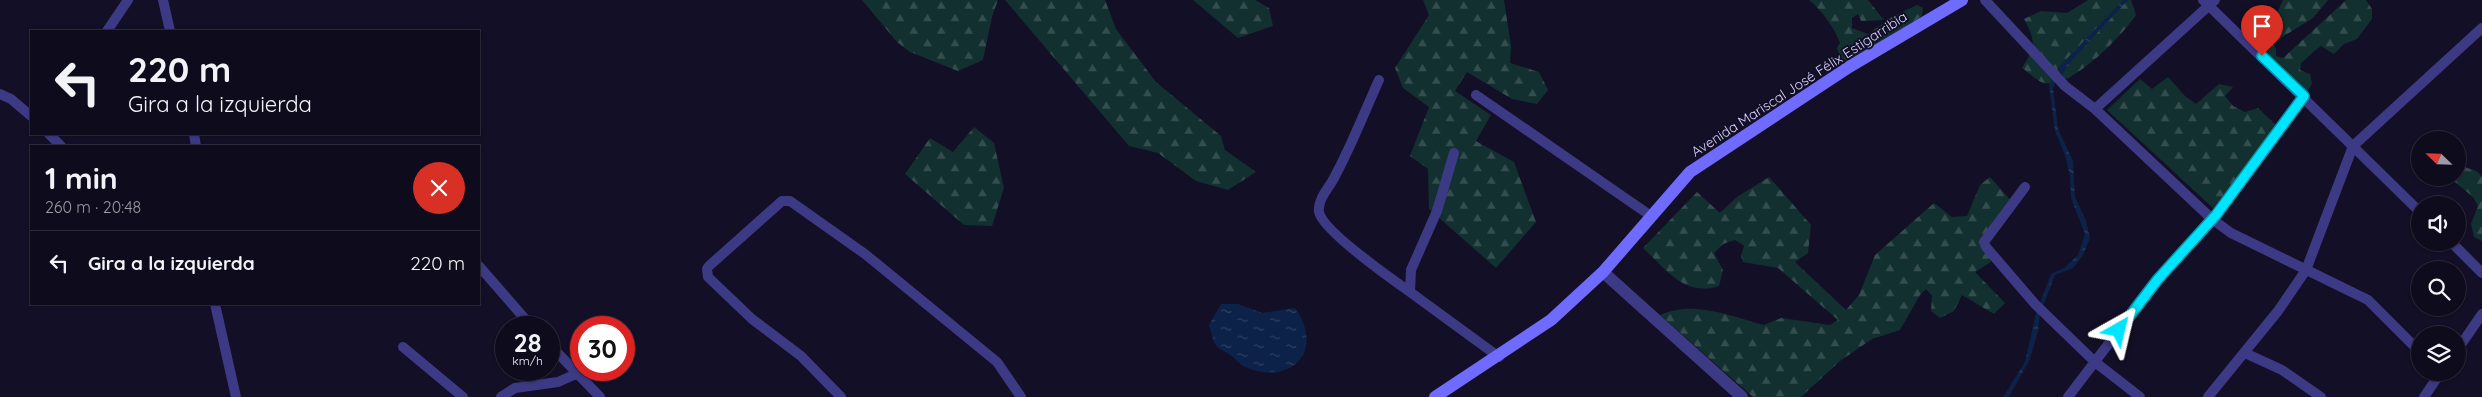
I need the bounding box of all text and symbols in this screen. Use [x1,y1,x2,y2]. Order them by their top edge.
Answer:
pin [2241,5,2283,56]
street label: Avenida Mariscal José Félix Estigarribia [1688,7,1910,161]
icon: arrive [2248,12,2276,40]
text: 220 m [128,47,231,91]
icon: left [45,50,110,115]
text: Gira a la izquierda [128,90,312,118]
north arrow [2411,131,2466,186]
map controls [2411,131,2466,381]
text: 1 min [45,159,118,197]
button: close [413,162,465,214]
button: sound [2411,196,2466,251]
text: 260 m · 20:48 [45,197,141,217]
icon: left [45,249,73,277]
text: Gira a la izquierda [88,251,255,275]
text: 220 m [410,251,465,275]
button: search [2411,261,2466,316]
position arrow [2092,303,2144,355]
speed limit sign: 30 [570,316,635,381]
button: layers [2411,326,2466,381]
text: 28 [514,327,541,358]
text: km/h [512,353,543,368]

